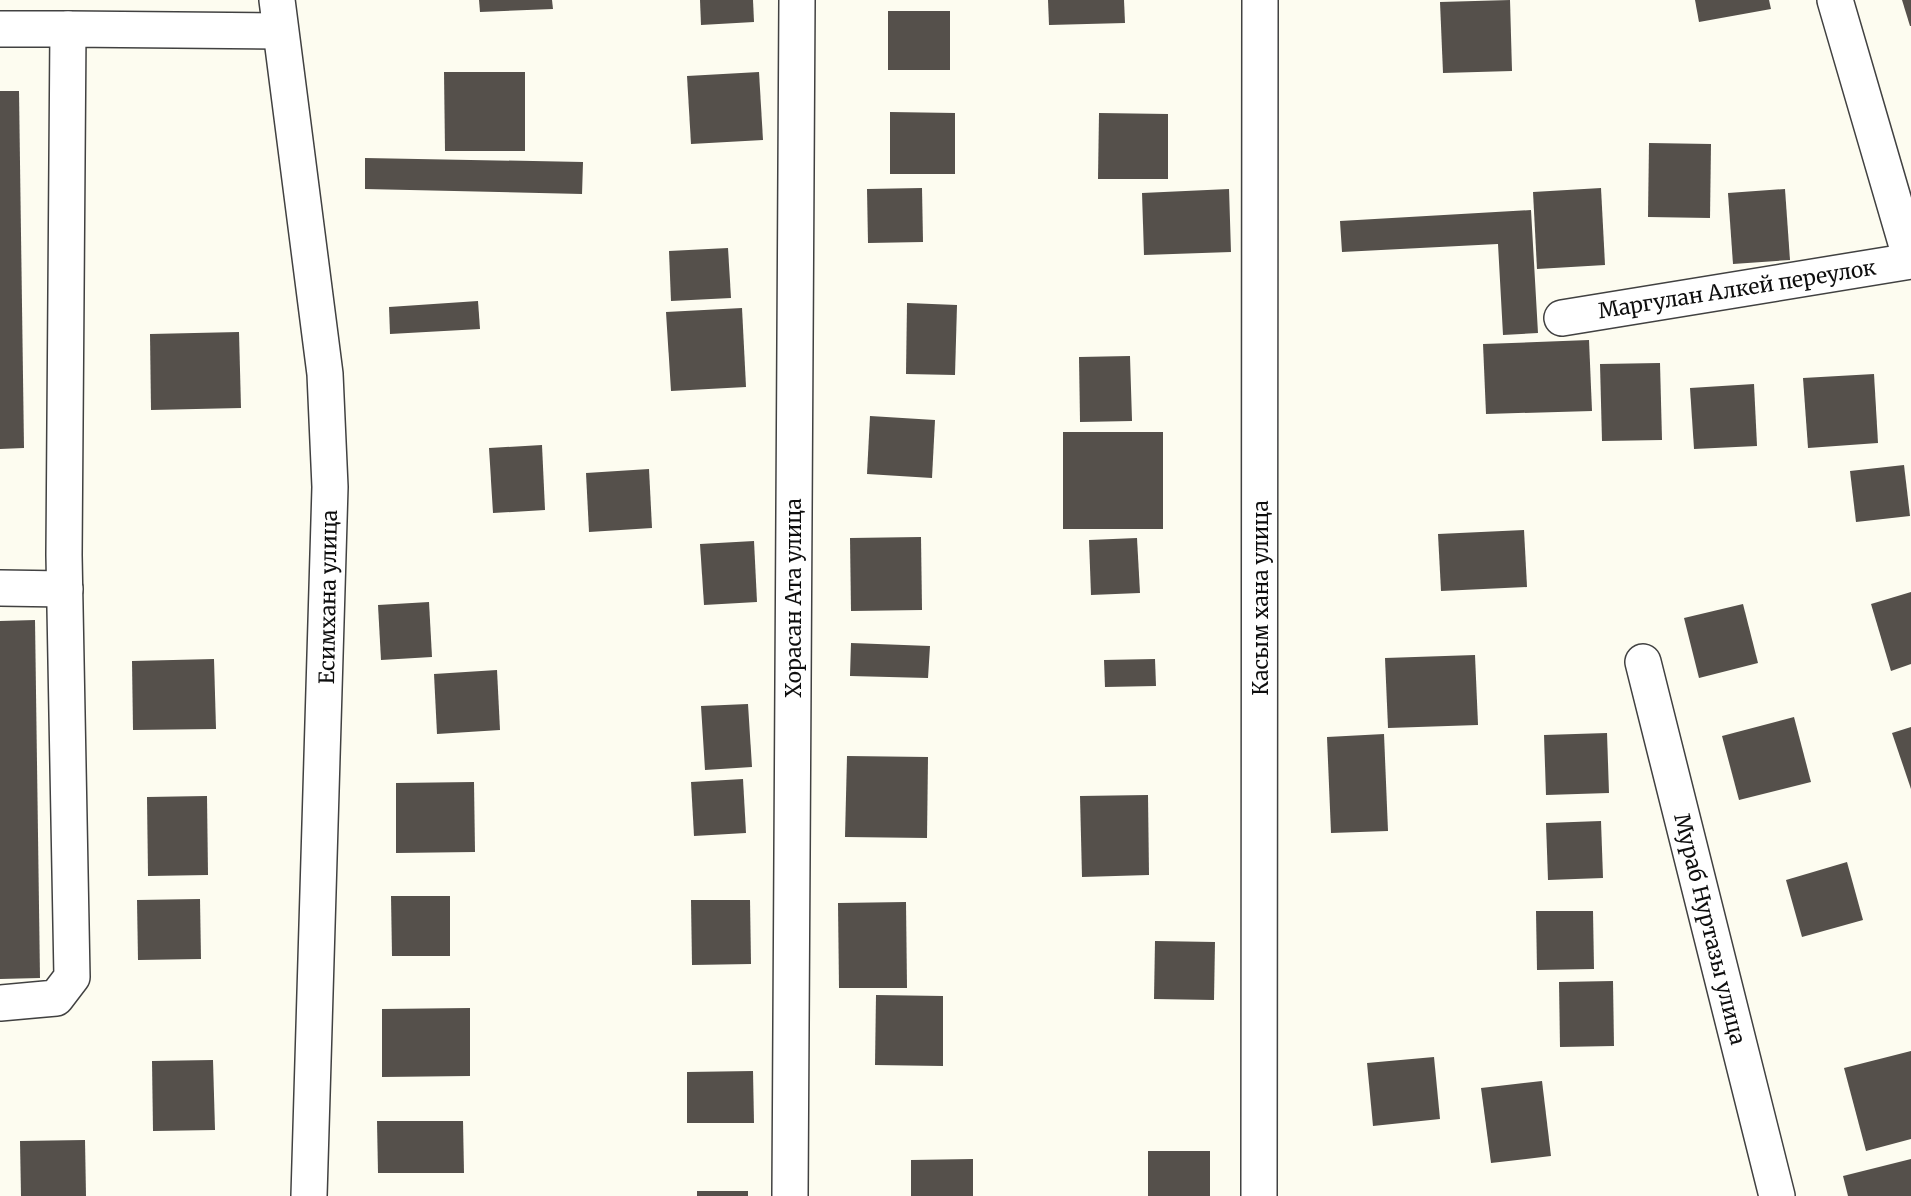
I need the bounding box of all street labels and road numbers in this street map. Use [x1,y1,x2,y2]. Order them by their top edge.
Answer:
street label: Маргулан Алкей переулок [1596,254,1878,324]
street label: Хорасан Ата улица [780,498,807,698]
street label: Касым хана улица [1247,500,1274,696]
street label: Есимхана улица [313,510,343,684]
street label: Мураб Нуртазы улица [1668,811,1752,1047]

